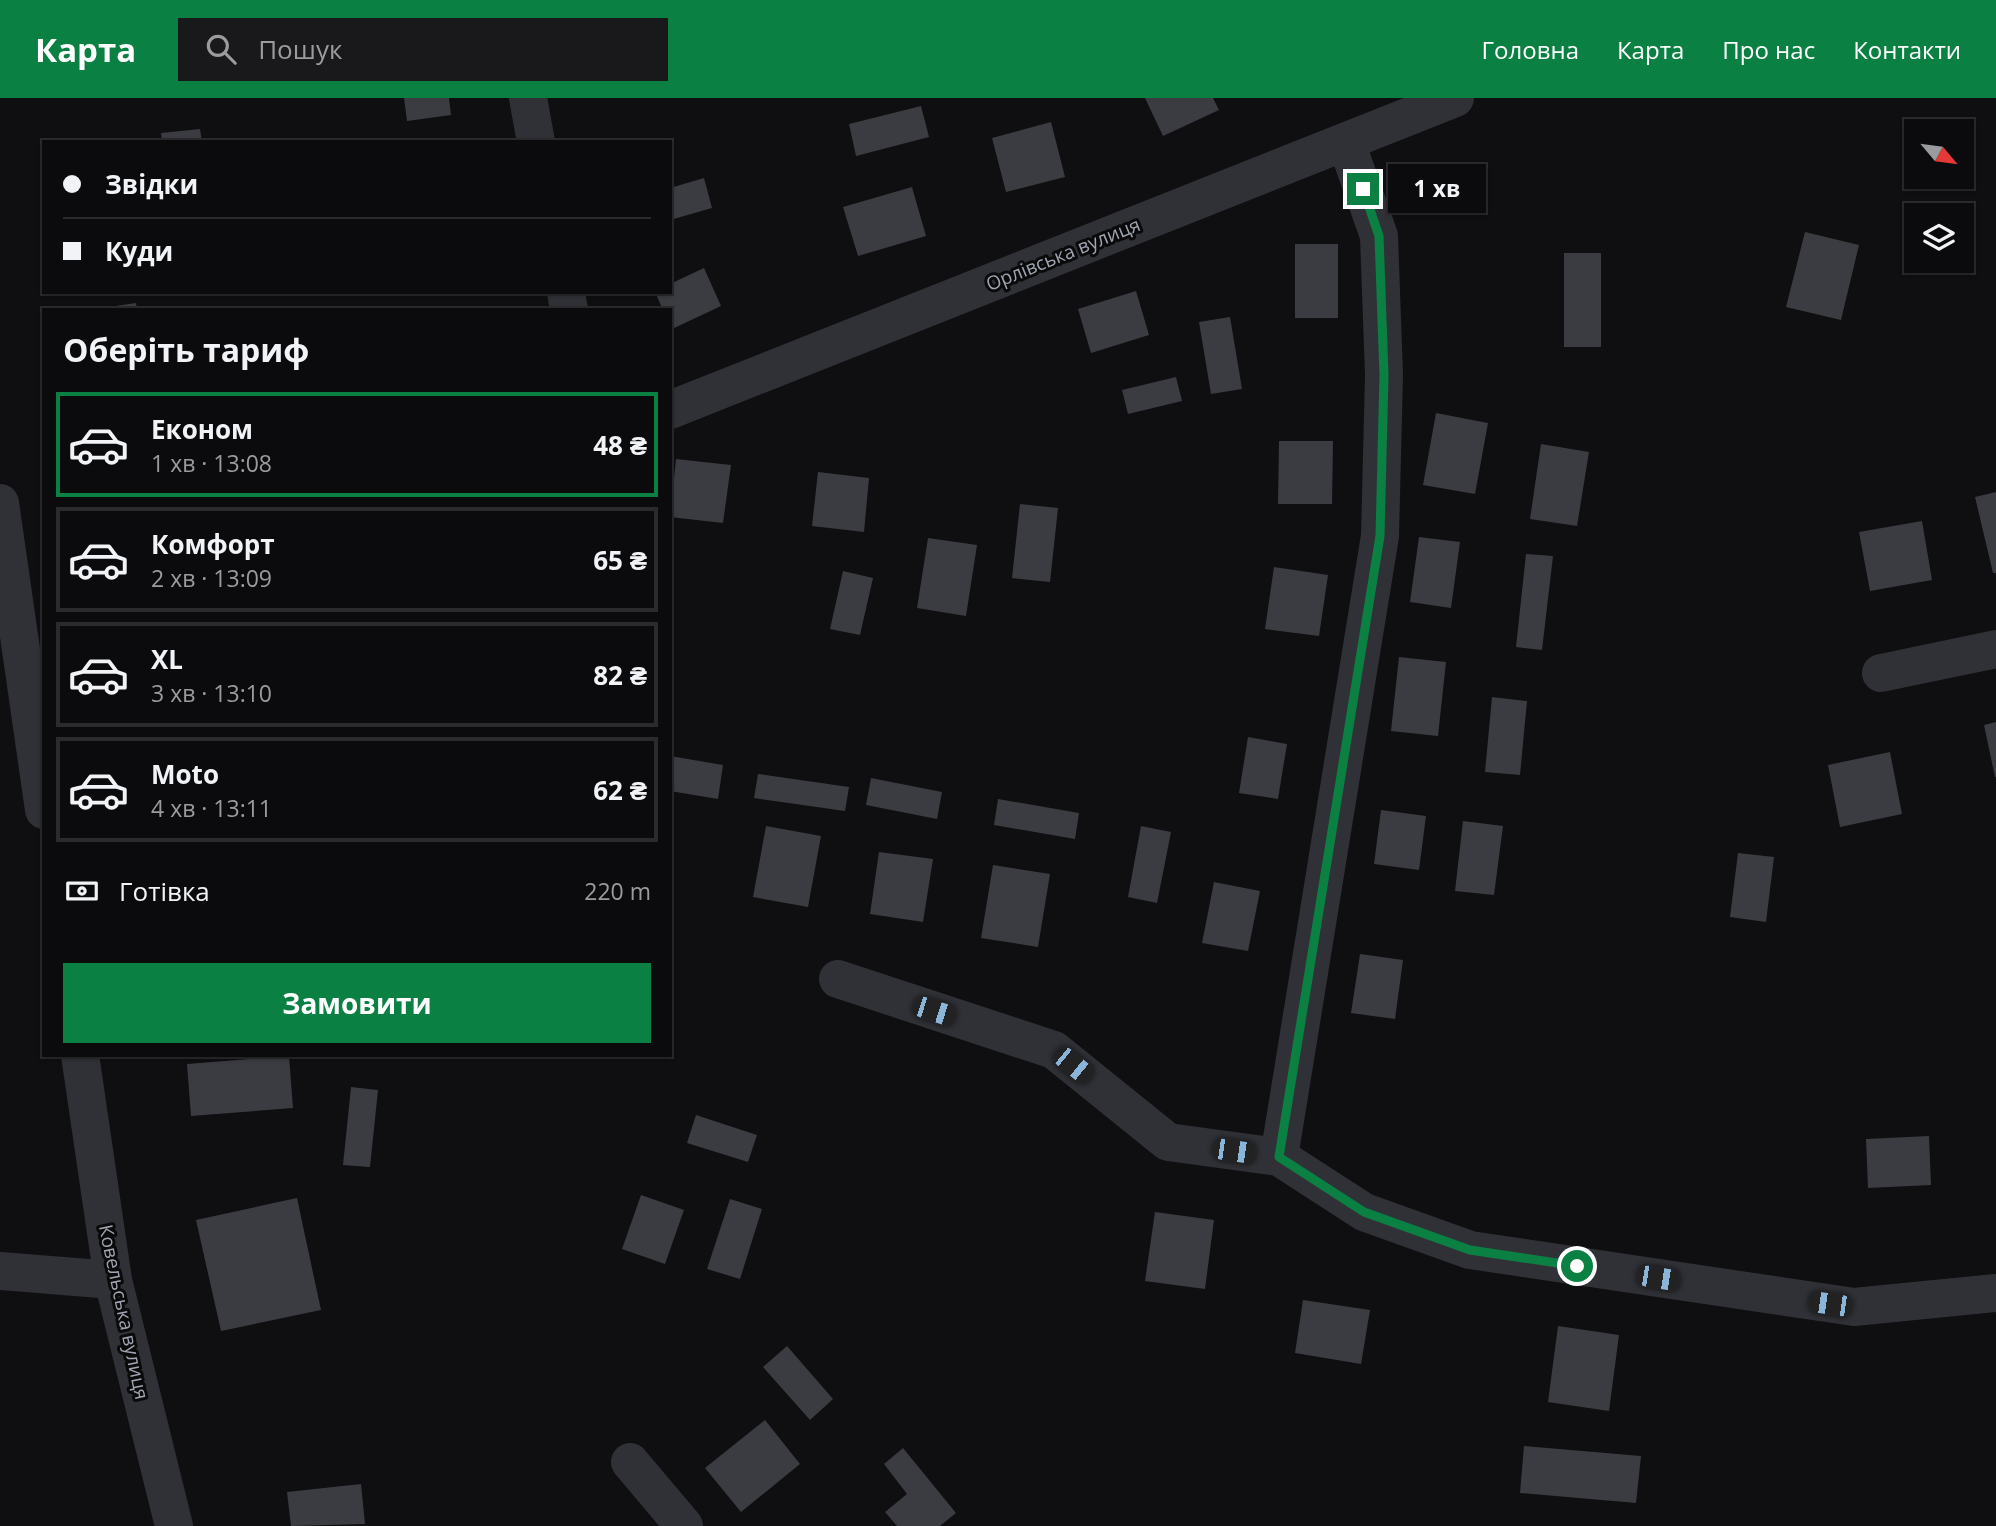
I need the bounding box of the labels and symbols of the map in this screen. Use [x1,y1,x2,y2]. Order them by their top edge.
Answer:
north arrow [1904,119,1974,189]
callout: 1 хв [1388,164,1486,214]
route end [1347,173,1379,205]
street label: Орлівська вулиця [982,211,1144,297]
car [911,995,958,1027]
car [1051,1044,1096,1086]
car [1212,1138,1257,1164]
street label: Ковельська вулиця [93,1222,155,1402]
route start [1561,1250,1593,1282]
car [1636,1264,1681,1292]
car [1808,1291,1853,1317]

